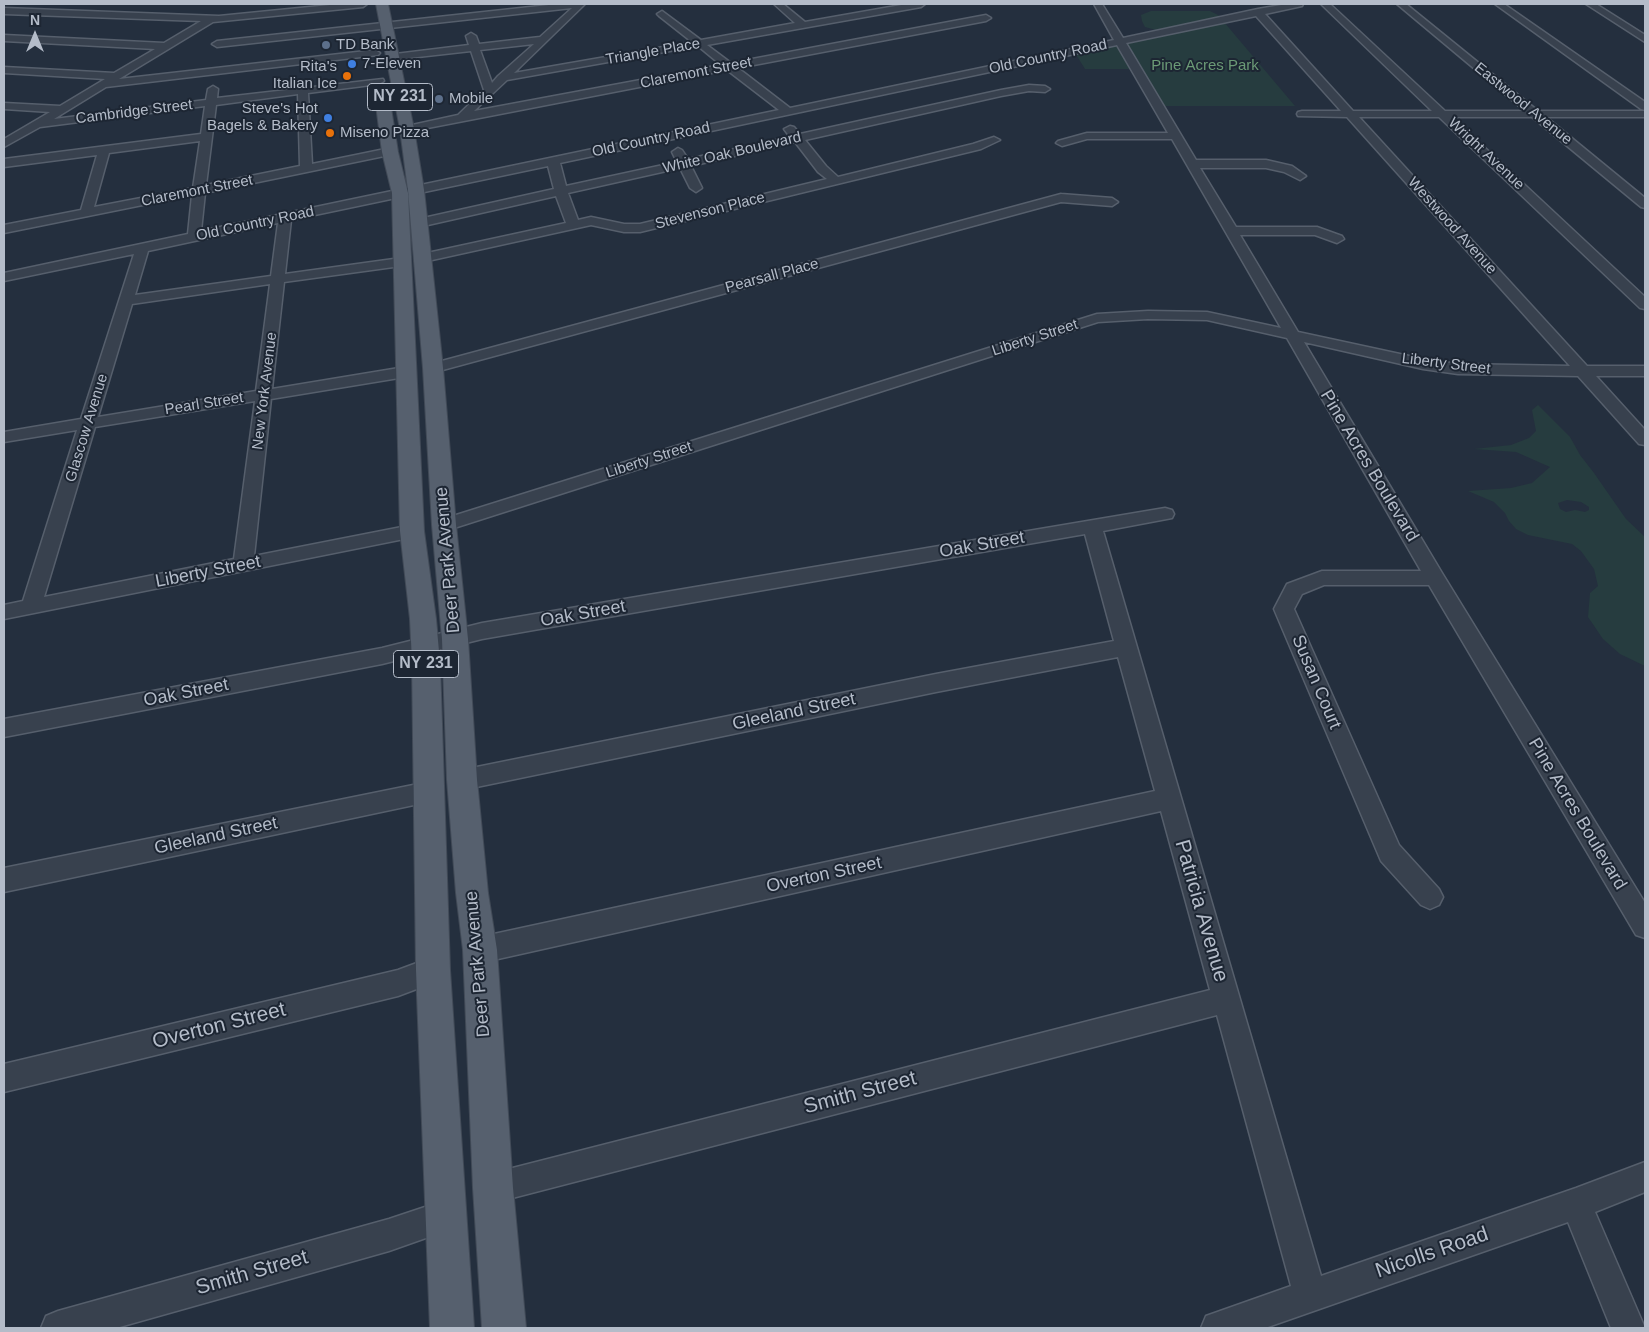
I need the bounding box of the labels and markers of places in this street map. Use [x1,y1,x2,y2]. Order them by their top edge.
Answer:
place label: TD Bank [336,36,394,54]
marker: TD Bank [320,39,332,51]
place label: 7-Eleven [362,55,421,73]
place label: Rita's Italian Ice [273,58,337,93]
marker: 7-Eleven [346,58,358,70]
marker: Rita's Italian Ice [341,70,353,82]
place label: Mobile [449,90,493,108]
marker: Mobile [433,93,445,105]
place label: Steve's Hot Bagels & Bakery [207,100,318,135]
marker: Steve's Hot Bagels & Bakery [322,112,334,124]
place label: Miseno Pizza [340,124,429,142]
marker: Miseno Pizza [324,127,336,139]

